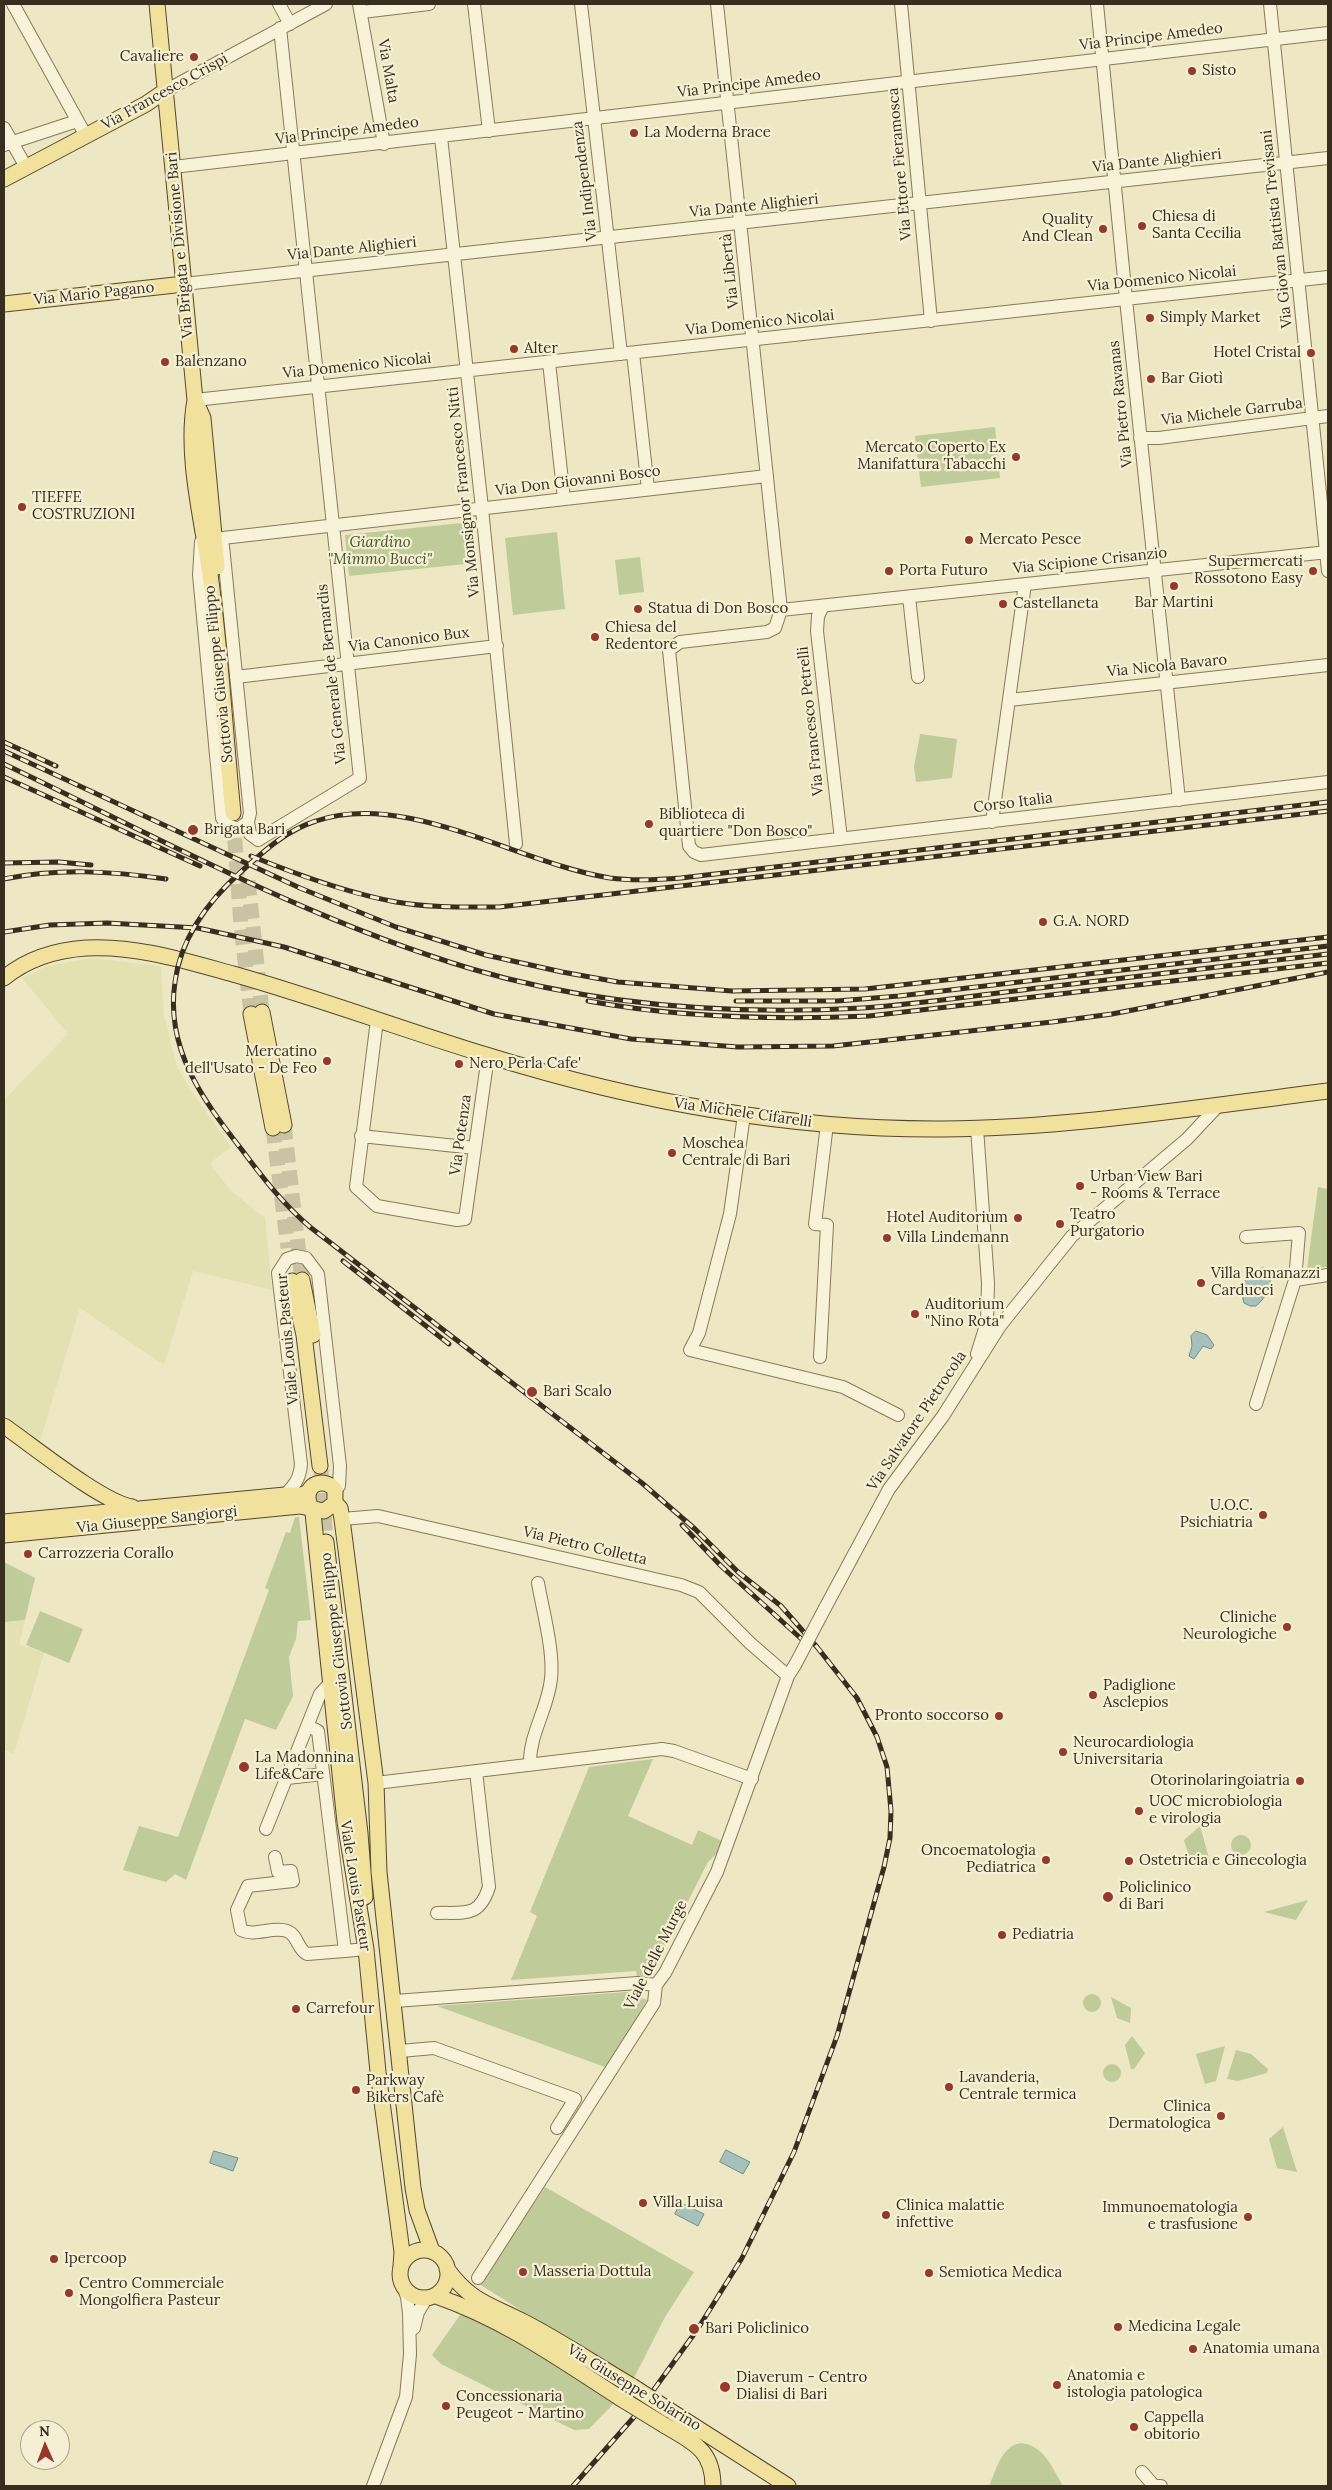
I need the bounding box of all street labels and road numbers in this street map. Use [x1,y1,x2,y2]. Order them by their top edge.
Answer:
street label: Via Principe Amedeo [1078,19,1224,55]
street label: Via Malta [374,38,402,104]
street label: Via Francesco Crispi [99,50,231,134]
street label: Via Principe Amedeo [676,66,822,102]
street label: Via Ettore Fieramosca [884,87,916,241]
street label: Via Principe Amedeo [274,113,420,149]
street label: Via Indipendenza [569,120,601,242]
street label: Via Giovan Battista Trevisani [1258,129,1296,329]
street label: Via Dante Alighieri [1092,145,1222,177]
street label: Via Brigata e Divisione Bari [163,151,197,339]
street label: Via Dante Alighieri [689,190,819,222]
street label: Via Dante Alighieri [287,233,417,265]
street label: Via Libertà [717,233,743,309]
street label: Via Domenico Nicolai [1087,262,1237,296]
street label: Via Mario Pagano [33,279,155,309]
street label: Via Domenico Nicolai [685,306,835,340]
street label: Via Pietro Ravanas [1105,340,1137,468]
street label: Via Domenico Nicolai [282,349,432,383]
street label: Via Monsignor Francesco Nitti [444,386,484,598]
street label: Via Michele Garruba [1160,394,1304,430]
street label: Via Don Giovanni Bosco [494,462,662,500]
street label: Via Scipione Crisanzio [1012,544,1168,578]
street label: Via Generale de Bernardis [314,583,350,765]
street label: Sottovia Giuseppe Filippo [201,584,237,764]
street label: Via Canonico Bux [348,624,470,656]
street label: Via Francesco Petrelli [794,645,828,797]
street label: Via Nicola Bavaro [1106,651,1228,681]
street label: Corso Italia [972,789,1054,817]
street label: Via Potenza [446,1093,476,1177]
street label: Via Michele Cifarelli [673,1094,813,1132]
street label: Viale Louis Pasteur [273,1272,303,1406]
street label: Via Salvatore Pietrocola [864,1348,970,1494]
street label: Via Giuseppe Sangiorgi [76,1503,238,1537]
street label: Via Pietro Colletta [521,1523,649,1569]
street label: Sottovia Giuseppe Filippo [317,1551,357,1731]
street label: Viale Louis Pasteur [336,1819,374,1953]
street label: Viale delle Murge [621,1897,691,2013]
street label: Via Giuseppe Solarino [564,2341,704,2435]

